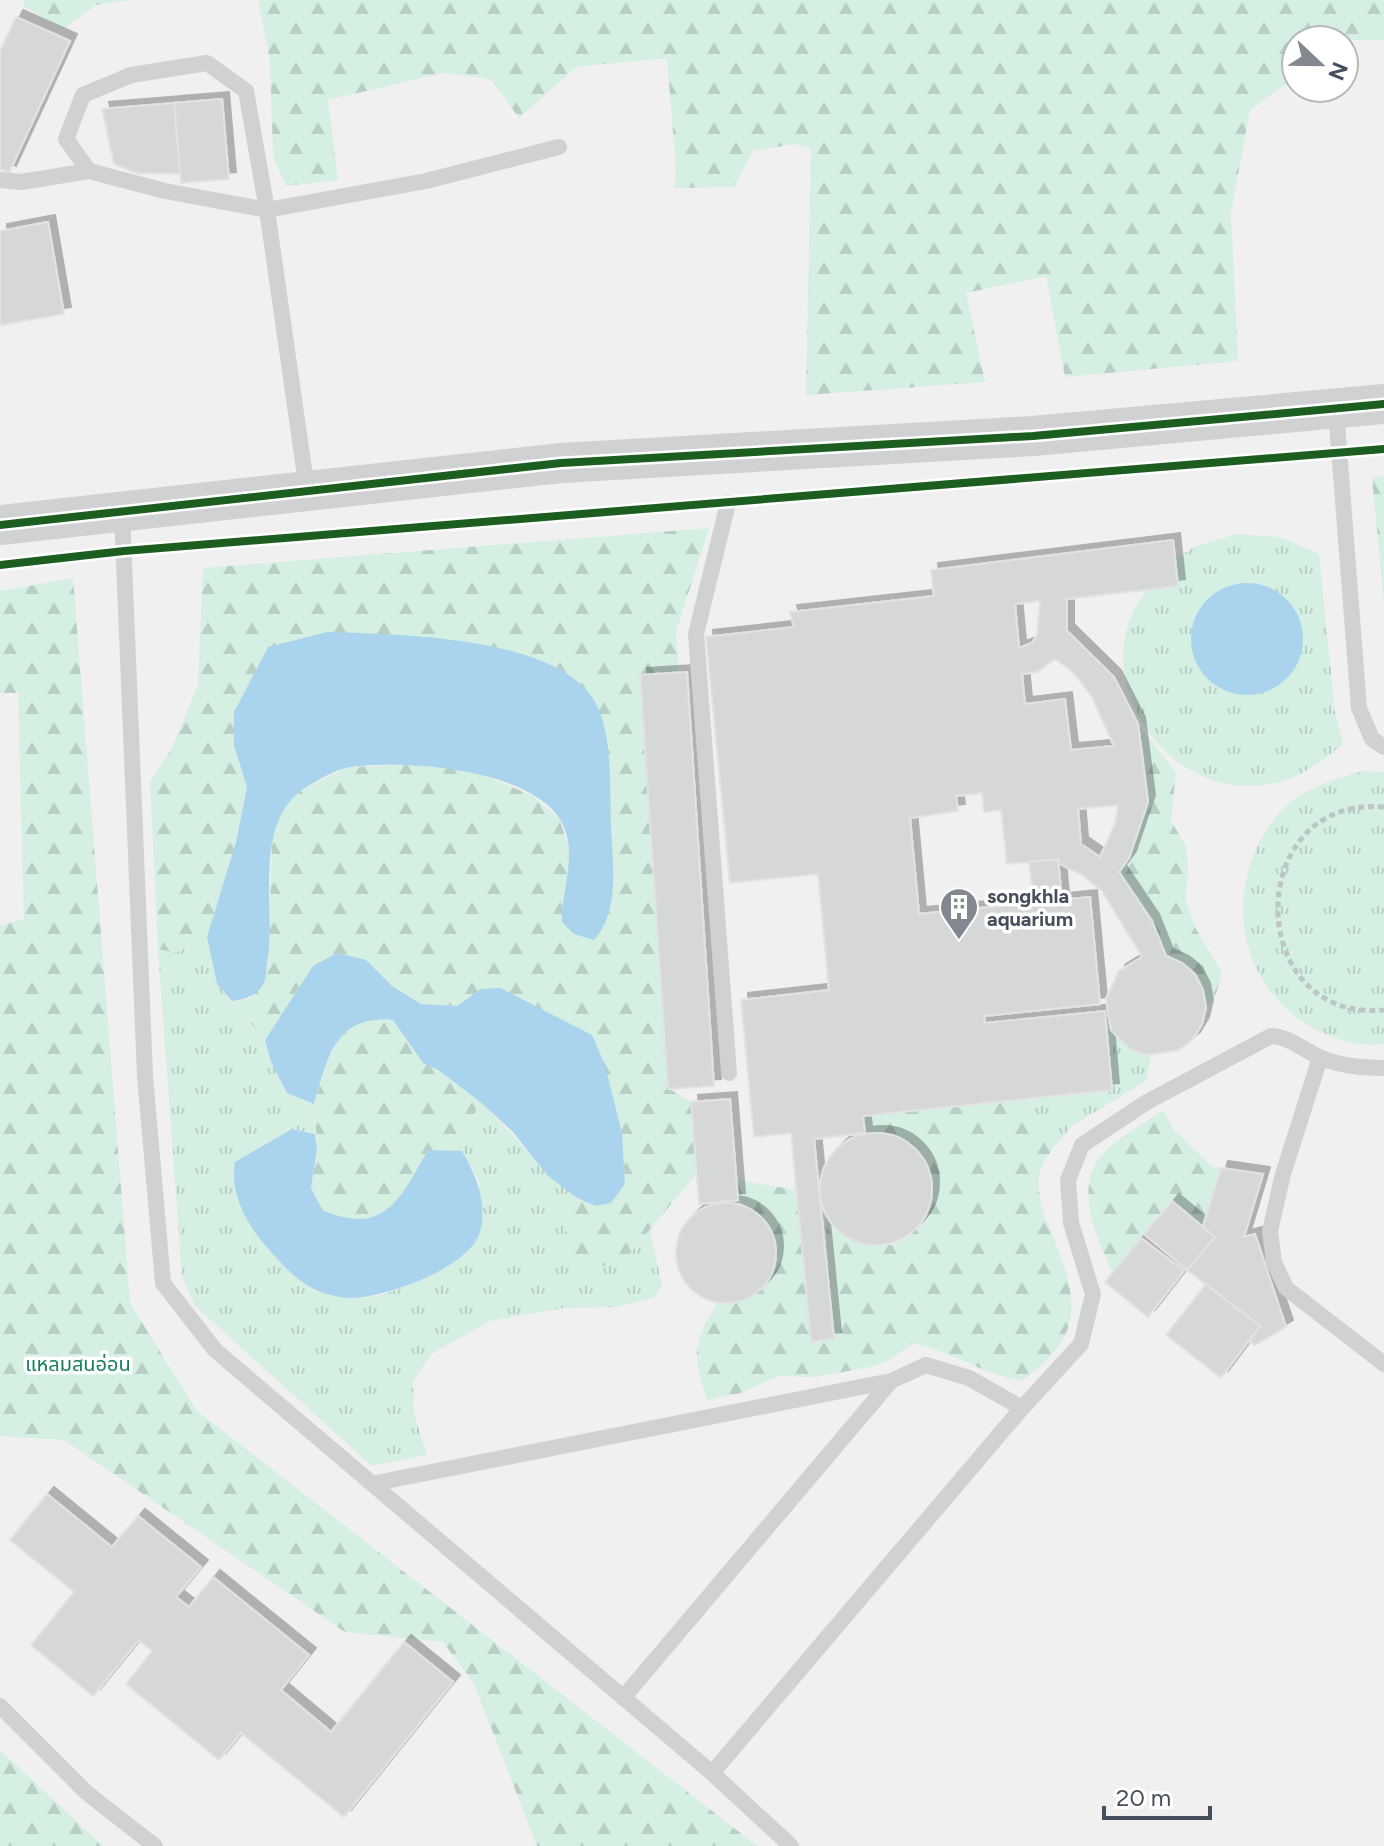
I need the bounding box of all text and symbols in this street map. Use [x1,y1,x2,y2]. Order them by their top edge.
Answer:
north arrow [1280,24,1360,104]
text: N [1322,58,1354,84]
place label: songkhla aquarium [987,884,1073,931]
building icon: songkhla aquarium [938,886,980,941]
park label: แหลมสนอ่อน [25,1352,131,1376]
scale bar [1104,1770,1210,1820]
text: 20 m [1116,1783,1171,1812]

